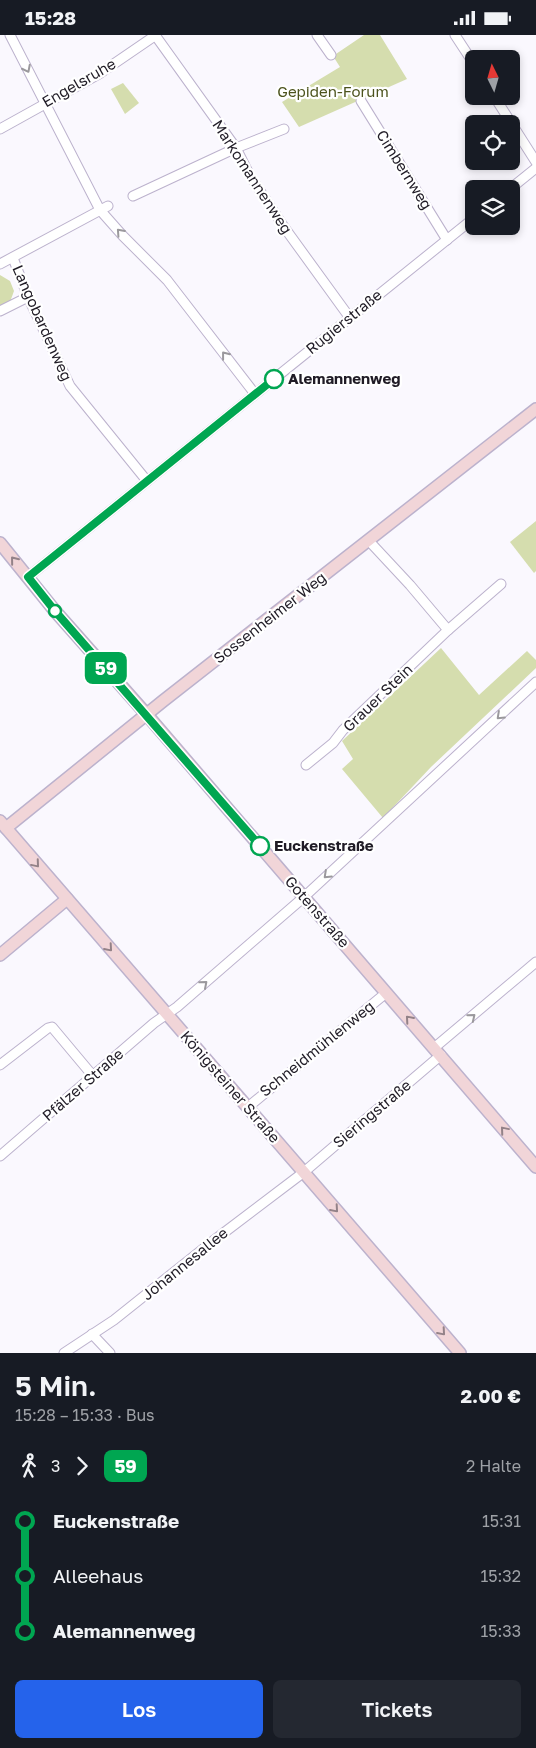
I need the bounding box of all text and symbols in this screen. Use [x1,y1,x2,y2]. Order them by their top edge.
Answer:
text: 15:28 [25,6,76,29]
north arrow [465,50,520,105]
map controls [465,50,520,235]
street label: Engelsruhe [39,54,119,110]
one-way arrow [21,64,31,73]
park label: Gepiden-Forum [277,82,389,100]
button: locate [465,115,520,170]
street label: Markomannenweg [209,116,296,237]
street label: Cimbernweg [373,126,436,213]
button: layers [465,180,520,235]
one-way arrow [116,229,125,238]
street label: Langobardenweg [9,262,77,383]
street label: Rugierstraße [302,285,385,357]
one-way arrow [223,352,231,361]
marker: Alemannenweg [264,369,284,389]
place label: Alemannenweg [288,369,401,387]
one-way arrow [11,557,19,566]
street label: Sossenheimer Weg [210,568,329,667]
unlabelled marker [48,604,62,618]
line badge: 59 [84,652,128,684]
text: 59 [95,657,117,679]
street label: Grauer Stein [339,660,416,735]
one-way arrow [497,710,506,719]
marker: Euckenstraße [250,836,270,856]
place label: Euckenstraße [274,836,374,854]
one-way arrow [31,858,40,867]
one-way arrow [323,869,332,878]
street label: Gotenstraße [282,872,354,951]
one-way arrow [104,943,113,952]
one-way arrow [199,980,208,989]
street label: Schneidmühlenweg [255,997,377,1100]
one-way arrow [466,1013,475,1022]
one-way arrow [406,1015,415,1024]
street label: Königsteiner Straße [177,1027,285,1146]
street label: Pfälzer Straße [38,1044,127,1124]
street label: Sieringstraße [329,1075,414,1151]
one-way arrow [501,1127,510,1136]
one-way arrow [330,1203,338,1212]
street label: Johannesallee [138,1223,231,1303]
one-way arrow [436,1326,444,1335]
text: 5 Min. [15,1369,97,1402]
text: 2.00 € [460,1384,521,1407]
text: 15:28 – 15:33 · Bus [15,1405,155,1425]
icon: walk [15,1452,43,1480]
icon: forward [68,1452,96,1480]
text: 59 [114,1455,137,1477]
text: 3 [51,1456,60,1476]
text: 2 Halte [466,1456,521,1476]
text: Euckenstraße [53,1509,179,1532]
text: 15:31 [482,1511,521,1531]
text: Alleehaus [53,1564,143,1587]
text: 15:32 [481,1566,521,1586]
text: Alemannenweg [53,1619,196,1642]
text: 15:33 [480,1621,521,1641]
button: Los [15,1680,263,1738]
button: Tickets [273,1680,521,1738]

